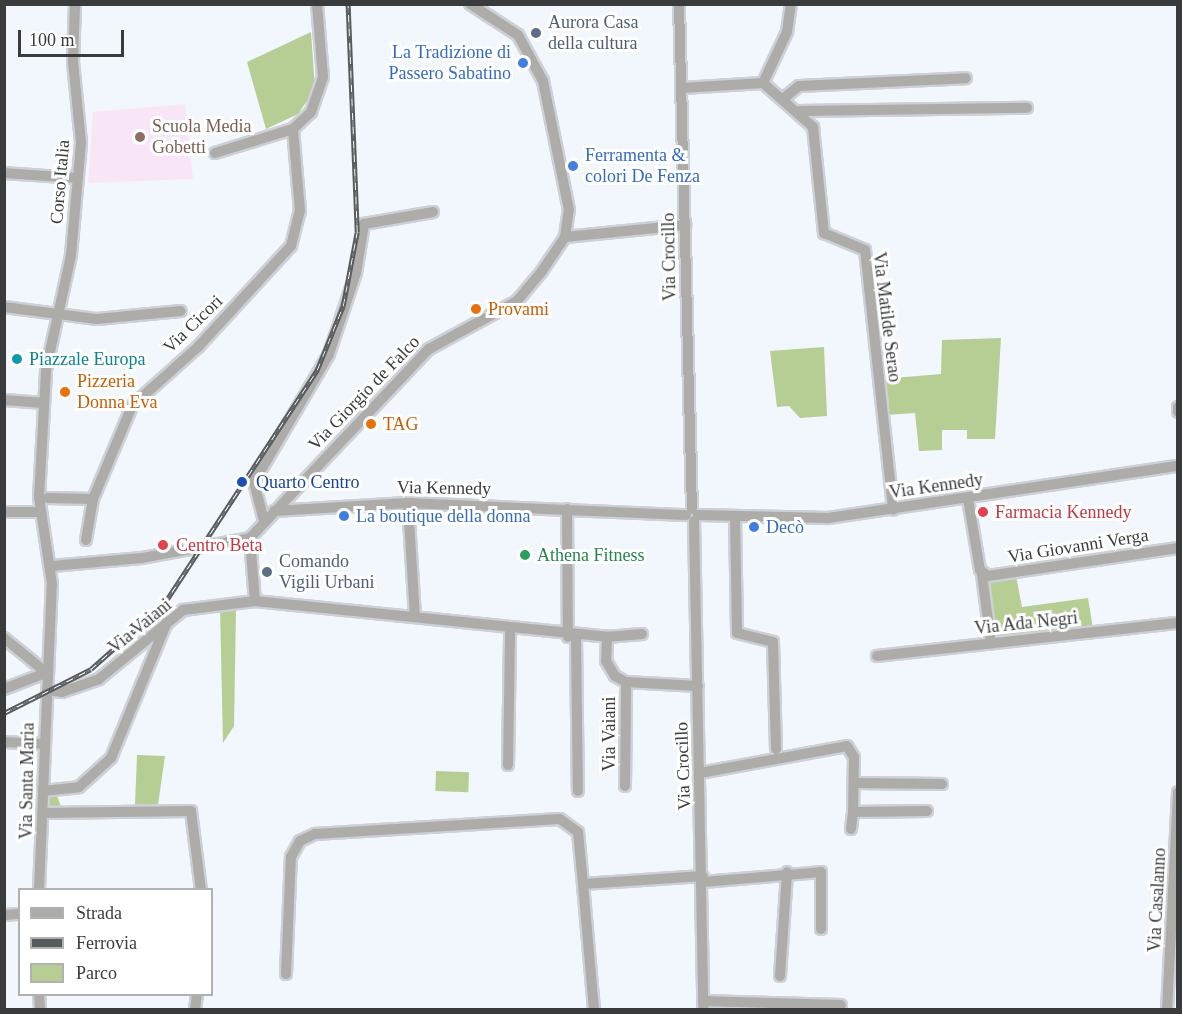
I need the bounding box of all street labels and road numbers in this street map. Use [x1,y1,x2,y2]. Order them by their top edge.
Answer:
street label: Corso Italia [46,139,74,225]
street label: Via Crocillo [657,213,681,301]
street label: Via Matilde Serao [868,251,906,383]
street label: Via Cicori [159,290,227,358]
street label: Via Giorgio de Falco [304,331,424,455]
street label: Via Kennedy [888,469,984,503]
street label: Via Kennedy [397,476,491,500]
street label: Via Giovanni Verga [1006,524,1150,568]
street label: Via Vaiani [104,594,176,658]
street label: Via Ada Negri [973,607,1079,639]
street label: Via Vaiani [598,696,620,772]
street label: Via Crocillo [671,721,695,811]
street label: Via Santa Maria [15,722,39,840]
street label: Via Casalanno [1143,847,1171,953]

